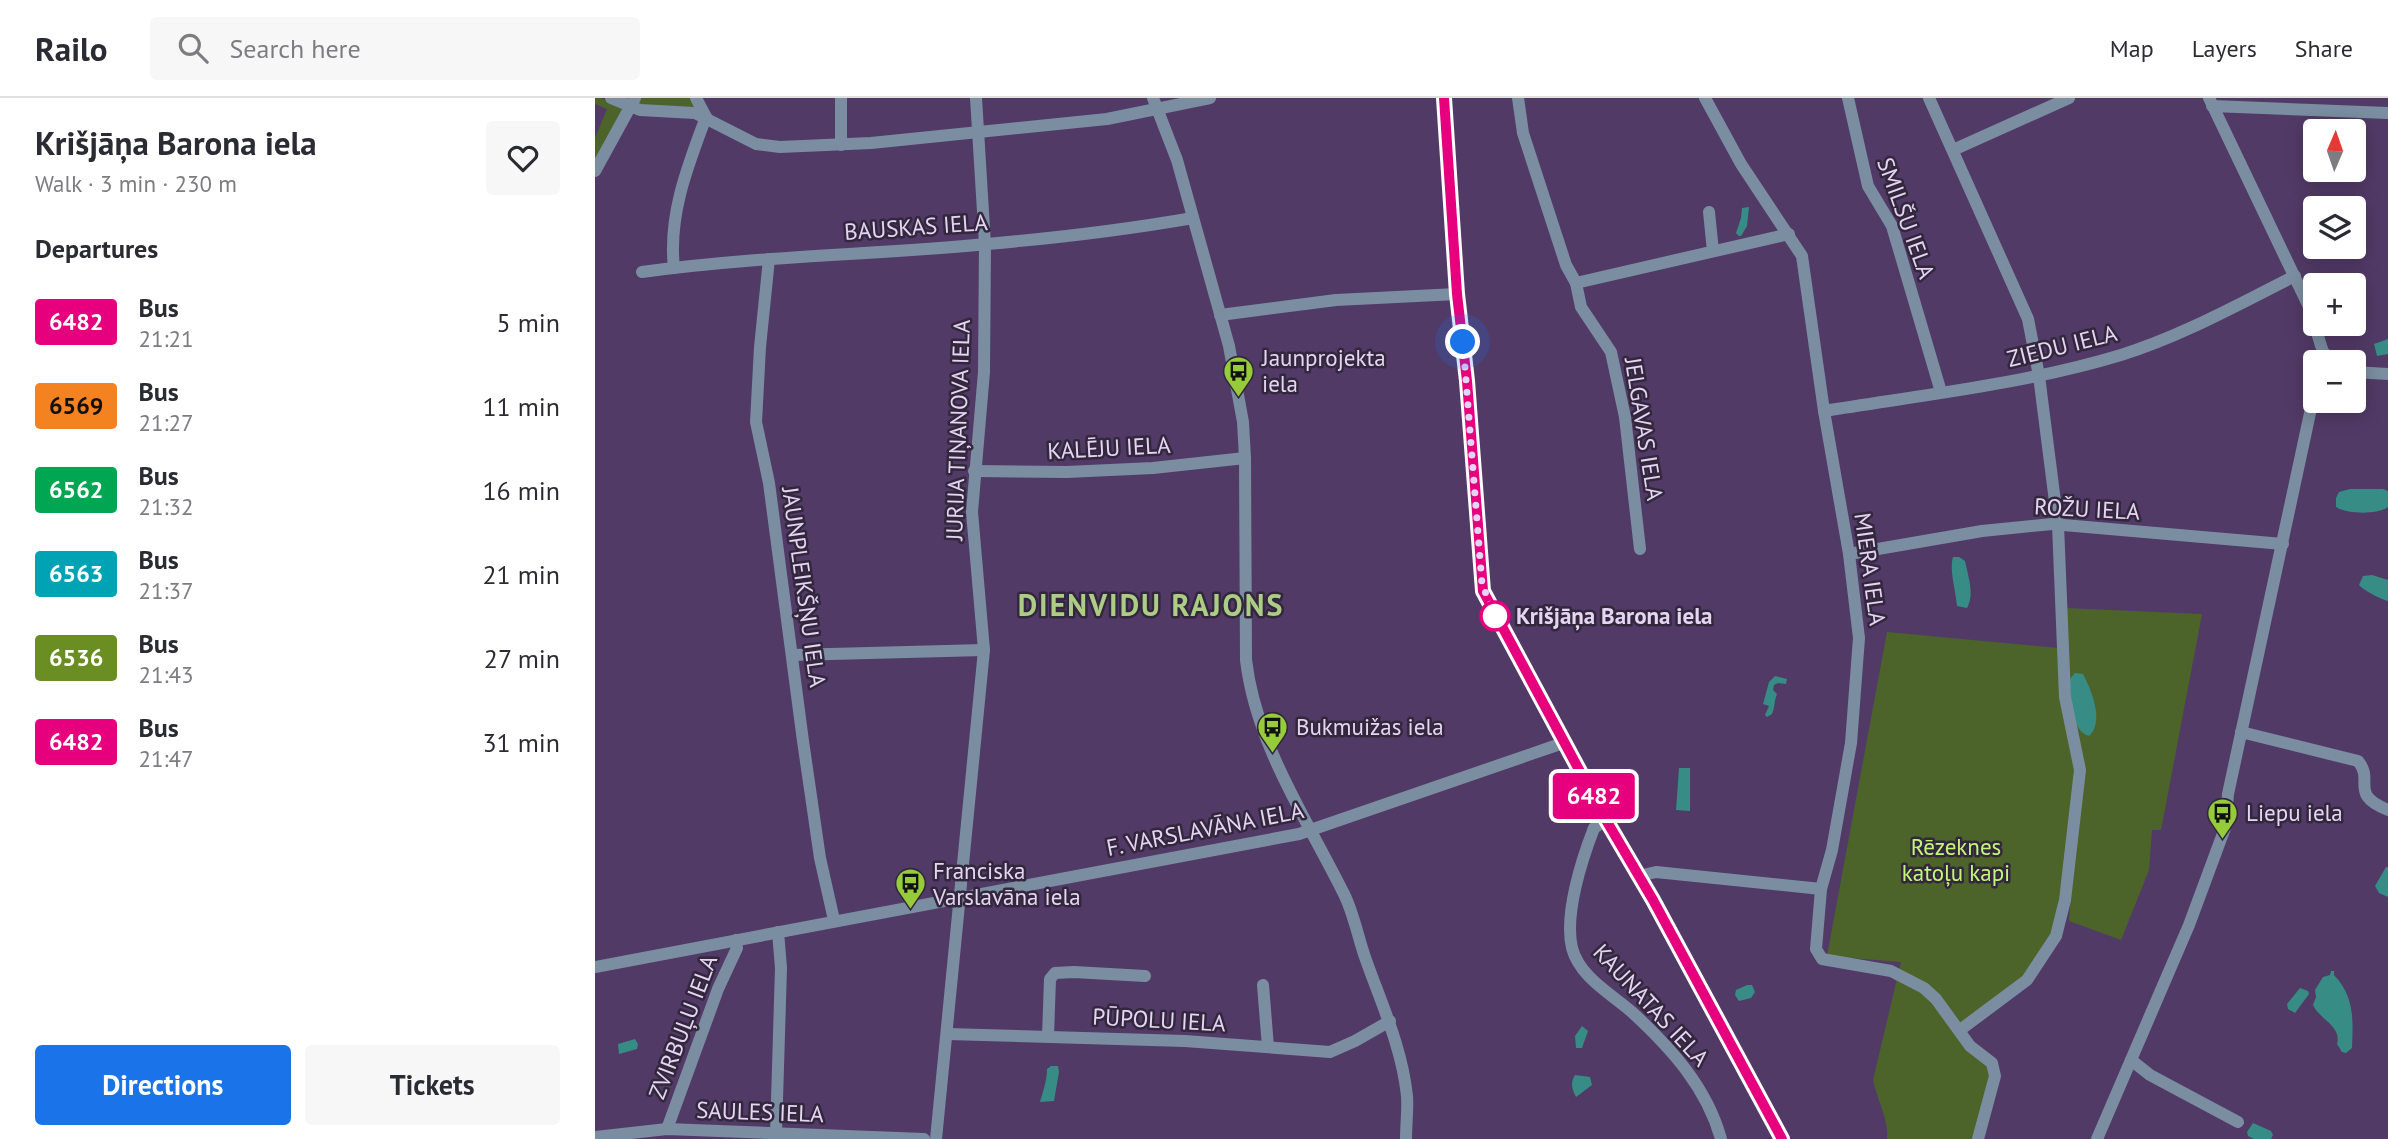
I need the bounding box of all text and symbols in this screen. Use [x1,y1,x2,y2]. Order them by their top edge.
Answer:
search box [150,17,640,80]
text: Railo [35,27,108,70]
icon: search [174,29,212,67]
text: Search here [230,32,361,65]
text: Map [2110,33,2154,64]
text: Layers [2192,33,2257,64]
text: Share [2295,33,2353,64]
north arrow [2303,119,2366,182]
map controls [2303,119,2366,413]
text: Krišjāņa Barona iela [35,121,317,164]
button: heart [486,121,560,195]
street label: SMILŠU IELA [1871,153,1942,283]
text: Walk · 3 min · 230 m [35,169,237,198]
button: layers [2303,196,2366,259]
street label: BAUSKAS IELA [843,207,989,246]
text: Departures [35,232,158,265]
button: + [2303,273,2366,336]
text: Bus [138,291,179,324]
text: 6482 [49,306,103,337]
text: 5 min [497,306,560,339]
street label: ZIEDU IELA [2004,318,2120,373]
street label: JURIJA TIŅANOVA IELA [939,319,976,542]
text: 21:21 [138,324,194,353]
your location [1445,324,1480,359]
place label: Jaunprojekta iela [1261,343,1386,398]
button: − [2303,350,2366,413]
bus stop icon: Jaunprojekta iela [1222,354,1256,398]
street label: JELGAVAS IELA [1619,354,1670,503]
text: Bus [138,375,179,408]
text: 6569 [49,390,103,421]
text: 11 min [482,390,560,423]
text: 21:27 [138,408,194,437]
street label: KALĒJU IELA [1047,430,1172,465]
text: Bus [138,459,179,492]
text: 6562 [49,474,103,505]
text: 16 min [482,474,560,507]
street label: JAUNPLEIKŠŅU IELA [776,484,833,689]
street label: ROŽU IELA [2033,491,2141,526]
text: 21:32 [138,492,194,521]
street label: MIERA IELA [1848,511,1893,628]
text: Bus [138,543,179,576]
text: 6563 [49,558,103,589]
text: 21 min [482,558,560,591]
text: 21:37 [138,576,194,605]
district label: DIENVIDU RAJONS [1018,585,1284,624]
marker: Krišjāņa Barona iela [1480,601,1510,631]
place label: Krišjāņa Barona iela [1516,601,1712,631]
text: Bus [138,627,179,660]
text: 6536 [49,642,103,673]
text: 27 min [484,642,560,675]
text: 21:43 [138,660,194,689]
bus stop icon: Bukmuižas iela [1256,710,1290,754]
text: Bus [138,711,179,744]
place label: Bukmuižas iela [1296,712,1444,741]
text: 6482 [49,726,103,757]
text: 31 min [482,726,560,759]
text: 21:47 [138,744,194,773]
line badge: 6482 [1545,773,1643,819]
text: 6482 [1567,780,1621,811]
street label: F. VARSLAVĀNA IELA [1104,795,1307,862]
bus stop icon: Liepu iela [2206,796,2240,840]
place label: Liepu iela [2246,798,2343,827]
park label: Rēzeknes katoļu kapi [1902,832,2010,887]
place label: Franciska Varslavāna iela [932,856,1081,911]
bus stop icon: Franciska Varslavāna iela [893,867,927,911]
street label: KAUNATAS IELA [1587,937,1716,1072]
street label: ZVIRBUĻU IELA [642,950,723,1103]
street label: PŪPOLU IELA [1092,1002,1227,1038]
button: Directions [35,1045,291,1125]
button: Tickets [305,1045,560,1125]
street label: SAULES IELA [696,1095,825,1128]

